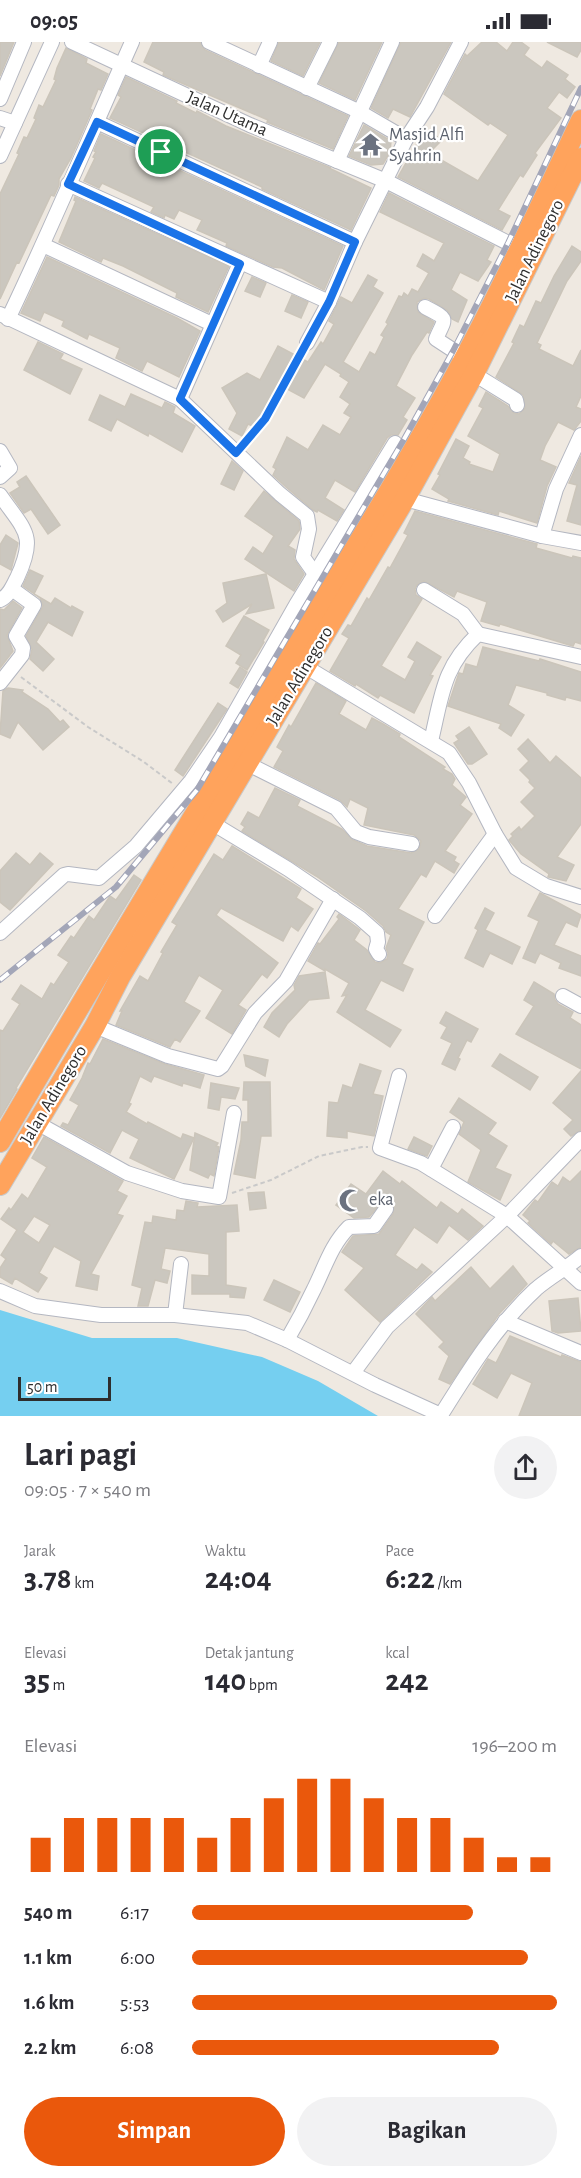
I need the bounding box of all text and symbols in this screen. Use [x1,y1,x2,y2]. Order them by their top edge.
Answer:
text: 09:05 [30,10,78,32]
street label: Jalan Utama [184,88,270,140]
pin [135,126,186,177]
place label: Masjid Alfi Syahrin [389,126,464,165]
temple icon: Masjid Alfi Syahrin [358,132,384,158]
icon: arrive [144,135,177,168]
street label: Jalan Adinegoro [502,197,568,305]
street label: Jalan Adinegoro [264,623,337,728]
street label: Jalan Adinegoro [18,1042,91,1147]
mosque icon: eka [338,1187,364,1213]
place label: eka [369,1191,393,1209]
scale bar [18,1374,111,1402]
text: 50 m [27,1379,58,1395]
button: share [494,1436,557,1499]
text: Lari pagi [24,1439,137,1472]
text: 09:05 · 7 × 540 m [24,1480,151,1500]
text: Jarak [24,1543,56,1559]
text: Waktu [205,1543,246,1559]
text: Pace [385,1543,414,1559]
text: 3.78 [24,1564,72,1594]
text: 24:04 [205,1564,271,1594]
text: 6:22 [385,1564,435,1594]
text: km [72,1575,94,1591]
text: /km [435,1575,462,1591]
text: Elevasi [24,1645,67,1661]
text: Detak jantung [205,1645,294,1661]
text: kcal [385,1645,410,1661]
text: 35 [24,1666,50,1696]
text: 140 [205,1666,246,1696]
text: 242 [385,1666,429,1696]
text: m [50,1677,65,1693]
text: bpm [246,1677,278,1693]
text: Elevasi [24,1736,77,1756]
text: 196–200 m [472,1736,557,1756]
text: 540 m [24,1903,72,1923]
text: 6:17 [120,1903,149,1923]
text: 1.1 km [24,1948,72,1968]
text: 6:00 [120,1948,155,1968]
text: 1.6 km [24,1993,75,2013]
text: 5:53 [120,1993,150,2013]
text: 2.2 km [24,2038,76,2058]
text: 6:08 [120,2038,154,2058]
button: Simpan [24,2097,285,2166]
button: Bagikan [297,2097,557,2166]

